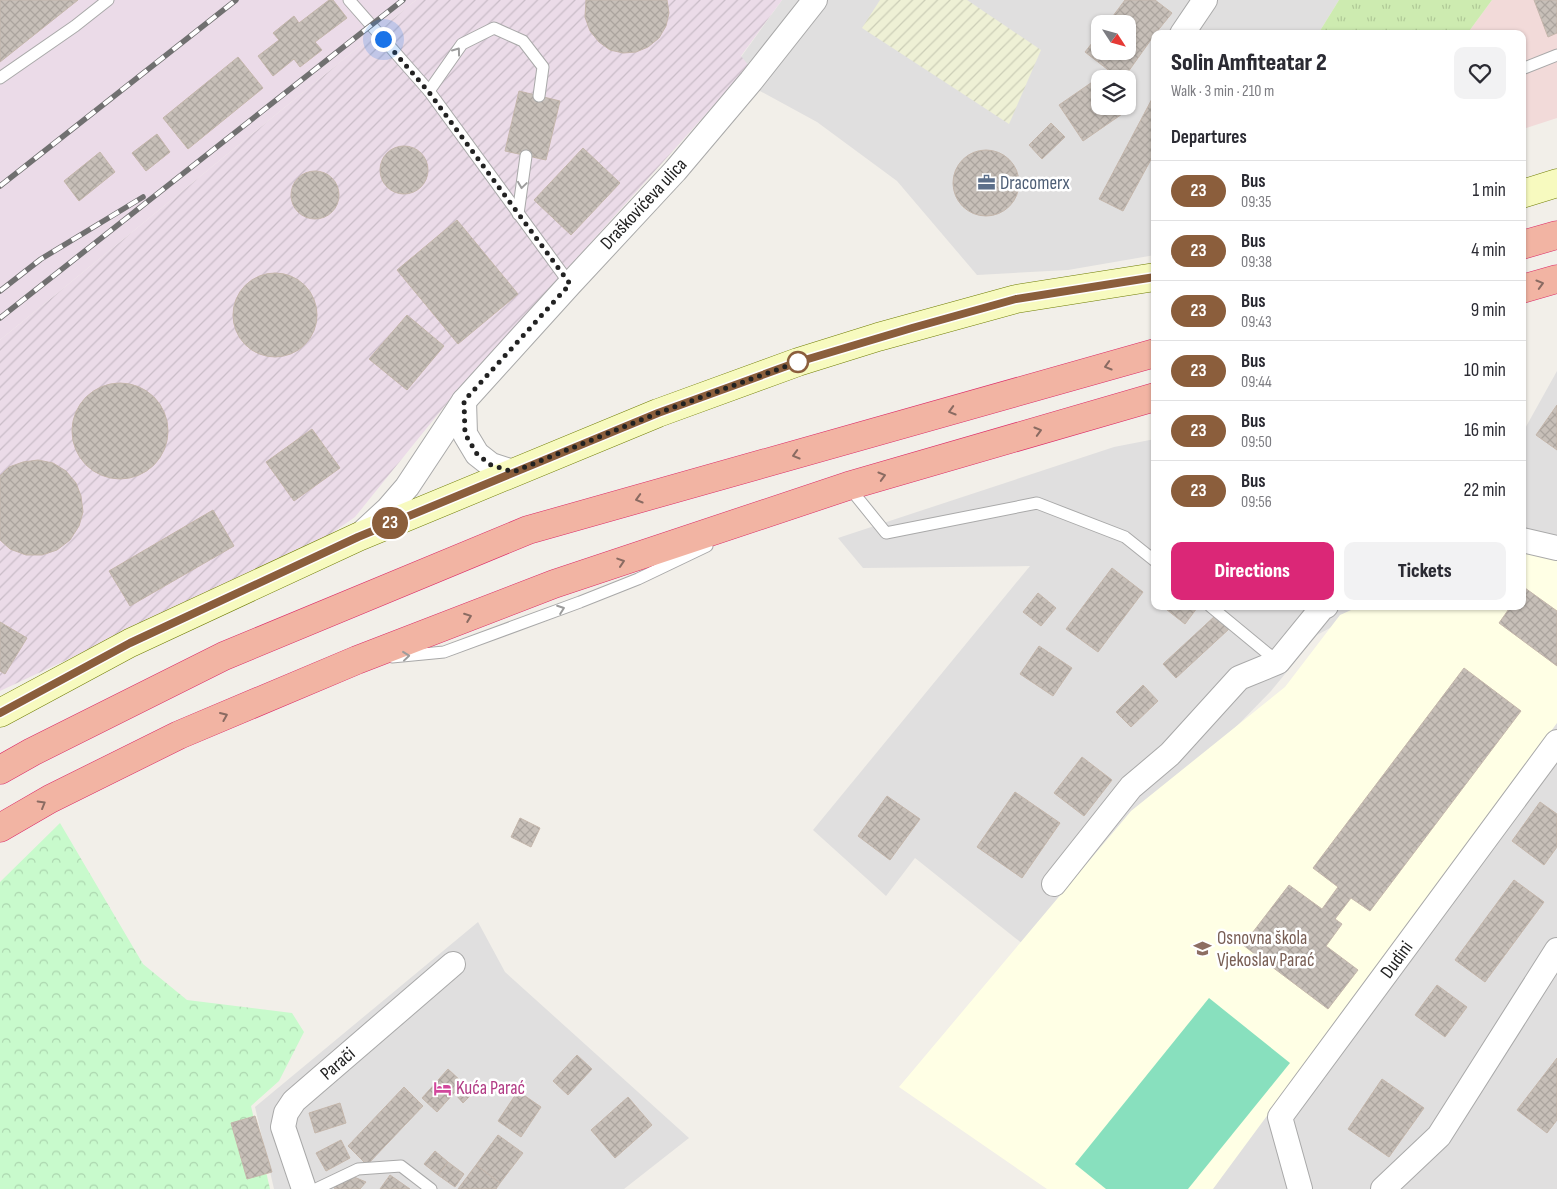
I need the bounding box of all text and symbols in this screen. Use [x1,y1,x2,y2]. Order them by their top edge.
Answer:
north arrow [1091,15,1136,60]
map controls [1091,15,1136,115]
your location [371,27,396,52]
button: heart [1454,47,1506,99]
one-way arrow [451,48,460,57]
text: Solin Amfiteatar 2 [1171,48,1327,77]
button: layers [1091,70,1136,115]
text: Walk · 3 min · 210 m [1171,82,1274,101]
text: Departures [1171,126,1247,149]
street label: Draškovićeva ulica [596,153,692,255]
text: Bus [1241,170,1266,193]
place label: Dracomerx [1000,172,1070,195]
office icon: Dracomerx [976,173,996,193]
text: 1 min [1472,179,1506,202]
text: 23 [1191,180,1206,201]
one-way arrow [517,181,528,189]
text: 09:35 [1241,193,1271,212]
text: Bus [1241,230,1266,253]
text: 4 min [1471,239,1506,262]
text: 23 [1191,240,1206,261]
text: 09:38 [1241,253,1272,272]
one-way arrow [1535,280,1543,290]
text: Bus [1241,290,1266,313]
text: 9 min [1471,299,1506,322]
text: 23 [1191,300,1206,321]
text: 09:43 [1241,313,1272,332]
text: Bus [1241,350,1266,373]
unlabelled marker [787,351,809,373]
text: 10 min [1464,359,1506,382]
text: 23 [1191,360,1206,381]
one-way arrow [1105,361,1113,371]
text: 09:44 [1241,373,1272,392]
one-way arrow [948,406,957,416]
text: Bus [1241,410,1266,433]
text: 16 min [1464,419,1506,442]
text: 23 [1191,420,1206,441]
one-way arrow [1034,426,1042,436]
text: 09:50 [1241,433,1272,452]
one-way arrow [791,449,800,460]
text: Bus [1241,470,1266,493]
one-way arrow [878,471,887,482]
text: 22 min [1463,479,1506,502]
text: 23 [1191,480,1206,501]
one-way arrow [635,493,644,503]
text: 09:56 [1241,493,1272,512]
line badge: 23 [368,507,412,539]
text: 23 [382,512,398,533]
button: Directions [1171,542,1334,600]
button: Tickets [1344,542,1506,600]
one-way arrow [616,558,624,568]
one-way arrow [556,605,565,615]
one-way arrow [463,613,472,624]
one-way arrow [402,651,410,662]
one-way arrow [219,712,228,723]
one-way arrow [37,800,46,810]
place label: Osnovna škola Vjekoslav Parać [1217,927,1315,972]
street label: Dudini [1376,937,1418,983]
school or university icon: Osnovna škola Vjekoslav Parać [1193,939,1213,959]
street label: Parači [316,1043,360,1085]
place label: Kuća Parać [456,1077,525,1100]
hotel icon: Kuća Parać [432,1078,452,1098]

